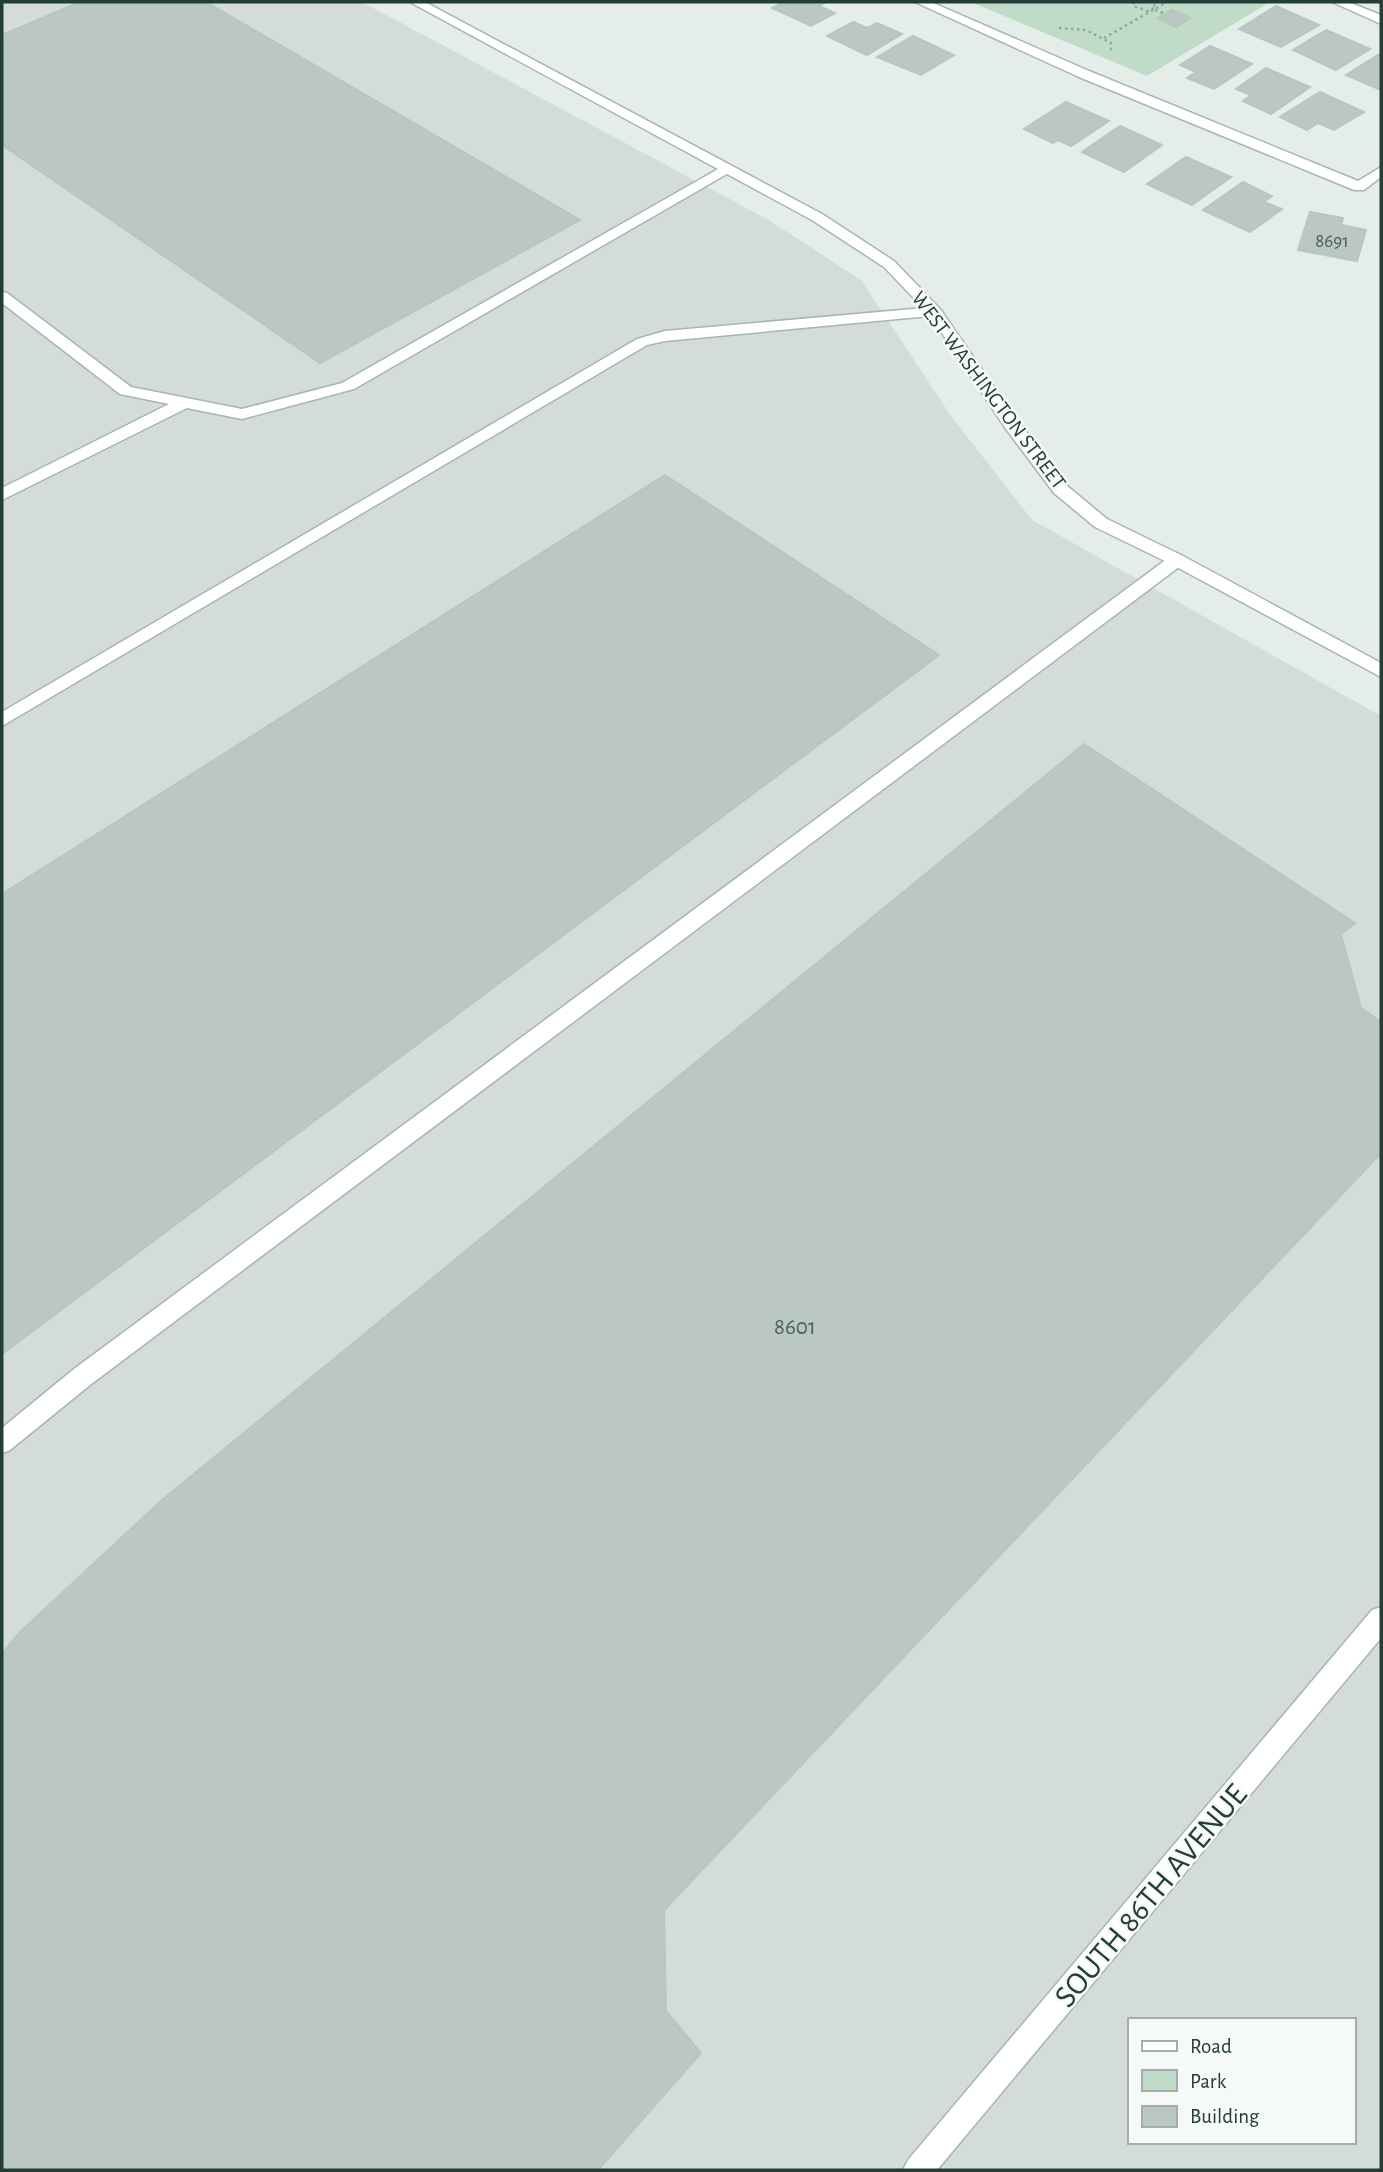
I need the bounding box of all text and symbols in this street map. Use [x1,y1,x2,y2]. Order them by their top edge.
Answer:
house number: 8691 [1315,232,1349,251]
street label: WEST WASHINGTON STREET [907,287,1070,493]
house number: 8601 [774,1316,816,1339]
street label: SOUTH 86TH AVENUE [1049,1778,1253,2013]
legend [1128,2018,1355,2144]
text: Road [1190,2036,1232,2057]
text: Park [1190,2071,1227,2092]
text: Building [1190,2106,1260,2127]

